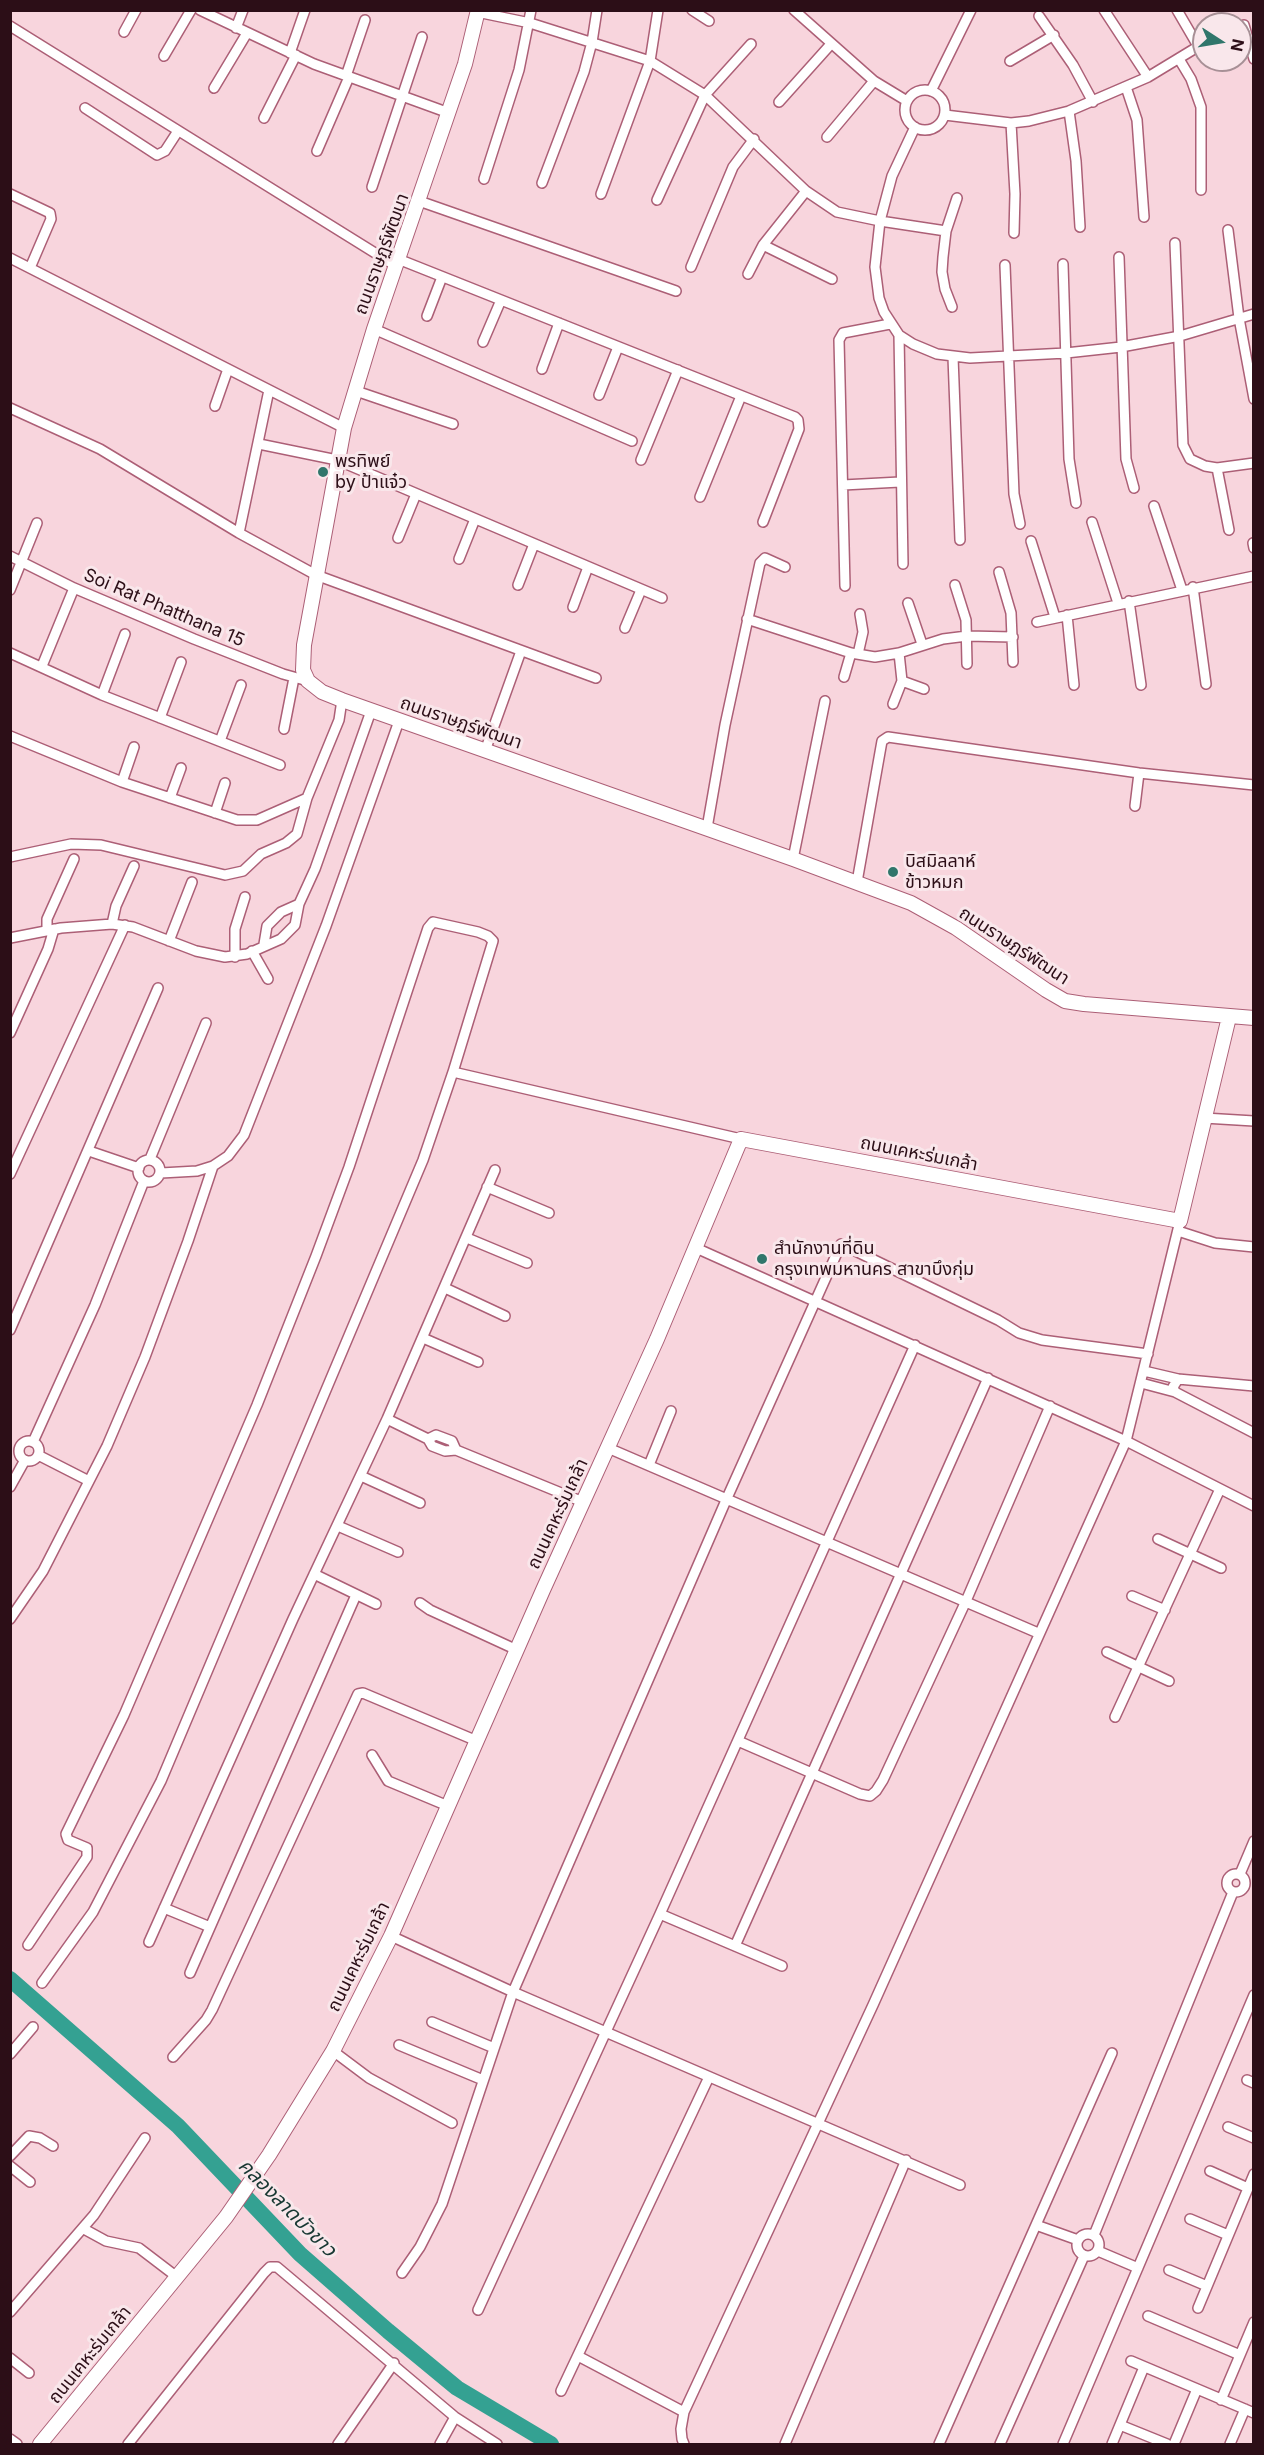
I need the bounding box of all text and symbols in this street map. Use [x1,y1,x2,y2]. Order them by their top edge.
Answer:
north arrow [1192,12,1252,72]
text: N [1227,37,1249,53]
street label: ถนนราษฏร์พัฒนา [350,191,414,317]
place label: พรทิพย์ by ป้าแจ๋ว [335,451,407,494]
marker: พรทิพย์ by ป้าแจ๋ว [316,465,330,479]
street label: Soi Rat Phatthana 15 [80,564,248,652]
street label: ถนนราษฏร์พัฒนา [397,692,525,754]
place label: บิสมิลลาห์ ข้าวหมก [905,851,976,894]
marker: บิสมิลลาห์ ข้าวหมก [886,865,900,879]
street label: ถนนราษฏร์พัฒนา [955,902,1073,990]
street label: ถนนเคหะร่มเกล้า [858,1132,980,1176]
place label: สำนักงานที่ดิน กรุงเทพมหานคร สาขาบึงกุ่ม [774,1238,974,1280]
marker: สำนักงานที่ดิน กรุงเทพมหานคร สาขาบึงกุ่ม [755,1252,769,1266]
street label: ถนนเคหะร่มเกล้า [523,1455,593,1573]
street label: ถนนเคหะร่มเกล้า [323,1899,395,2015]
water label: คลองลาดบัวขาว [233,2154,341,2262]
street label: ถนนเคหะร่มเกล้า [44,2302,136,2408]

